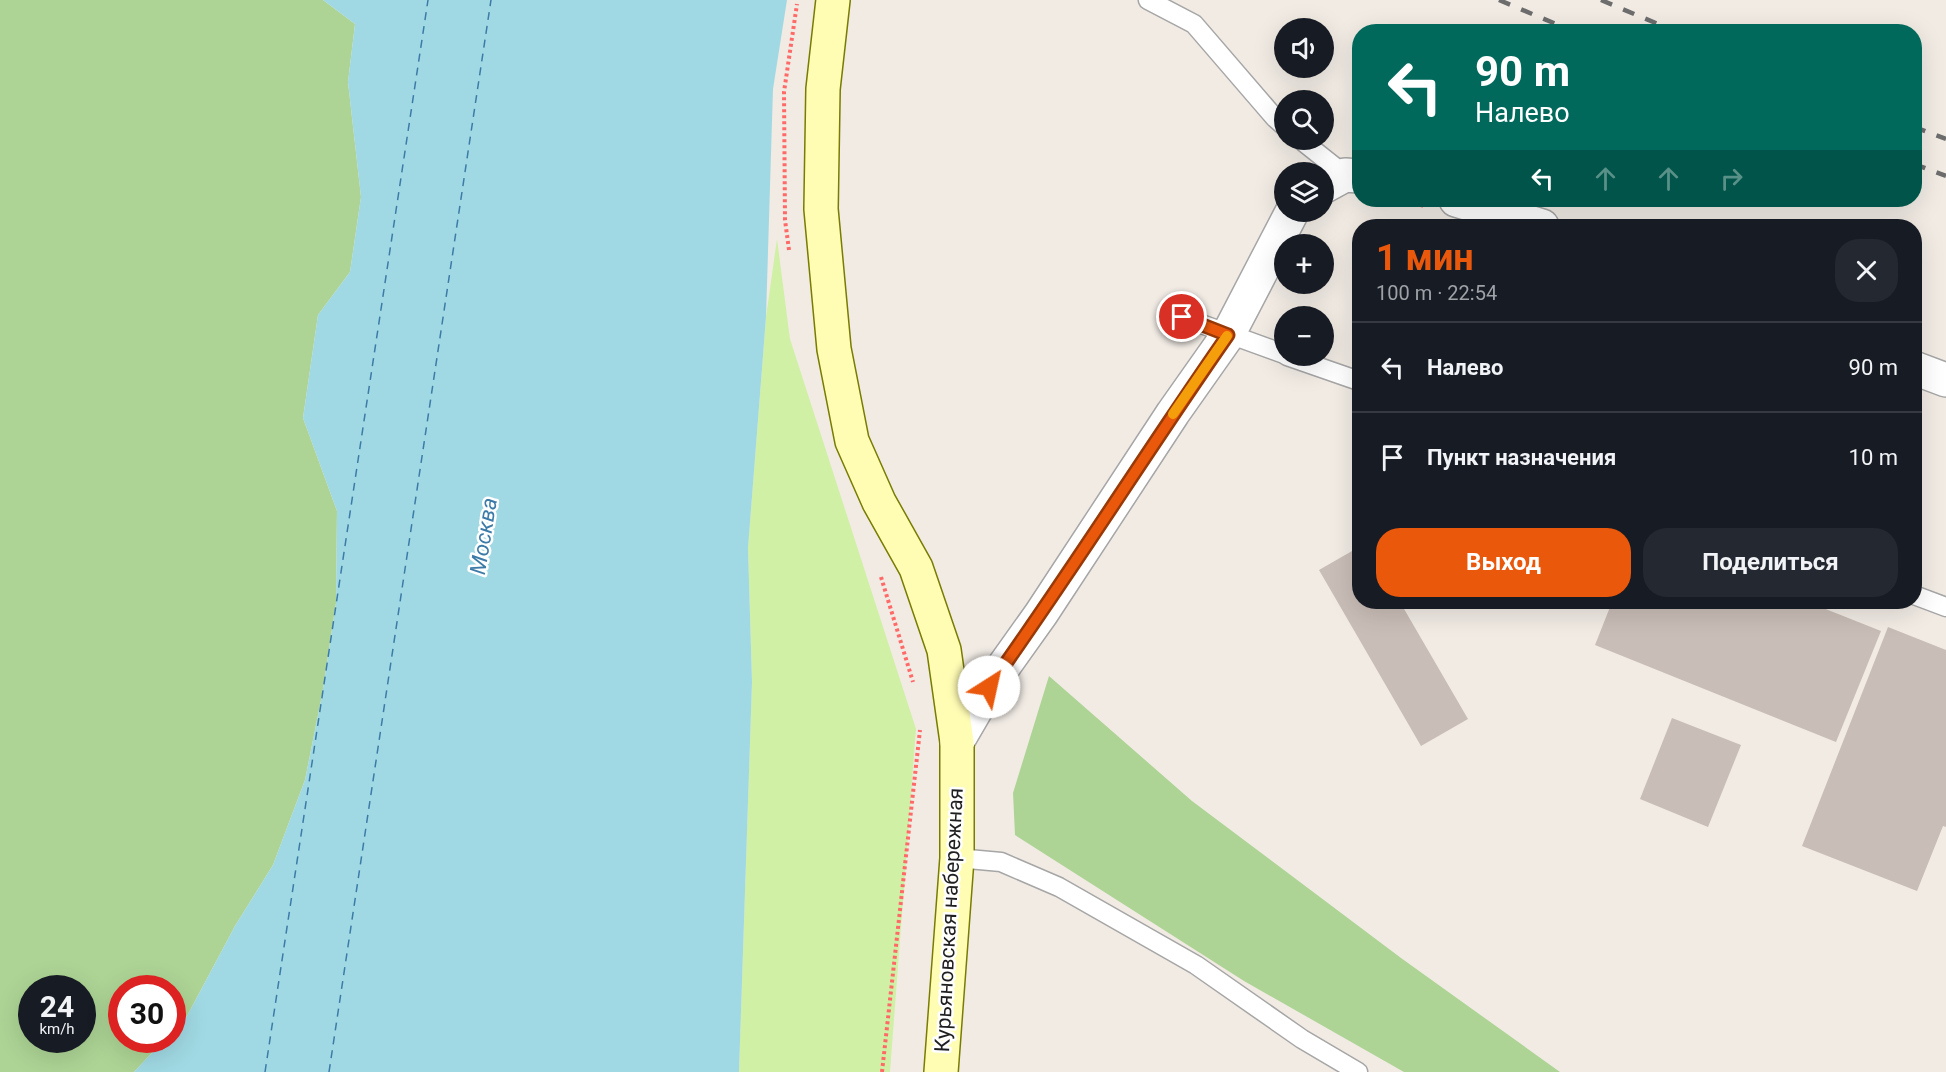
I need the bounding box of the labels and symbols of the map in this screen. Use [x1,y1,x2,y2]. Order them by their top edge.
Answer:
pin [1156,291,1207,342]
water label: Москва [465,496,502,576]
position arrow [957,655,1021,719]
street label: Курьяновская набережная [930,787,968,1053]
speed limit sign: 30 [108,975,186,1053]

